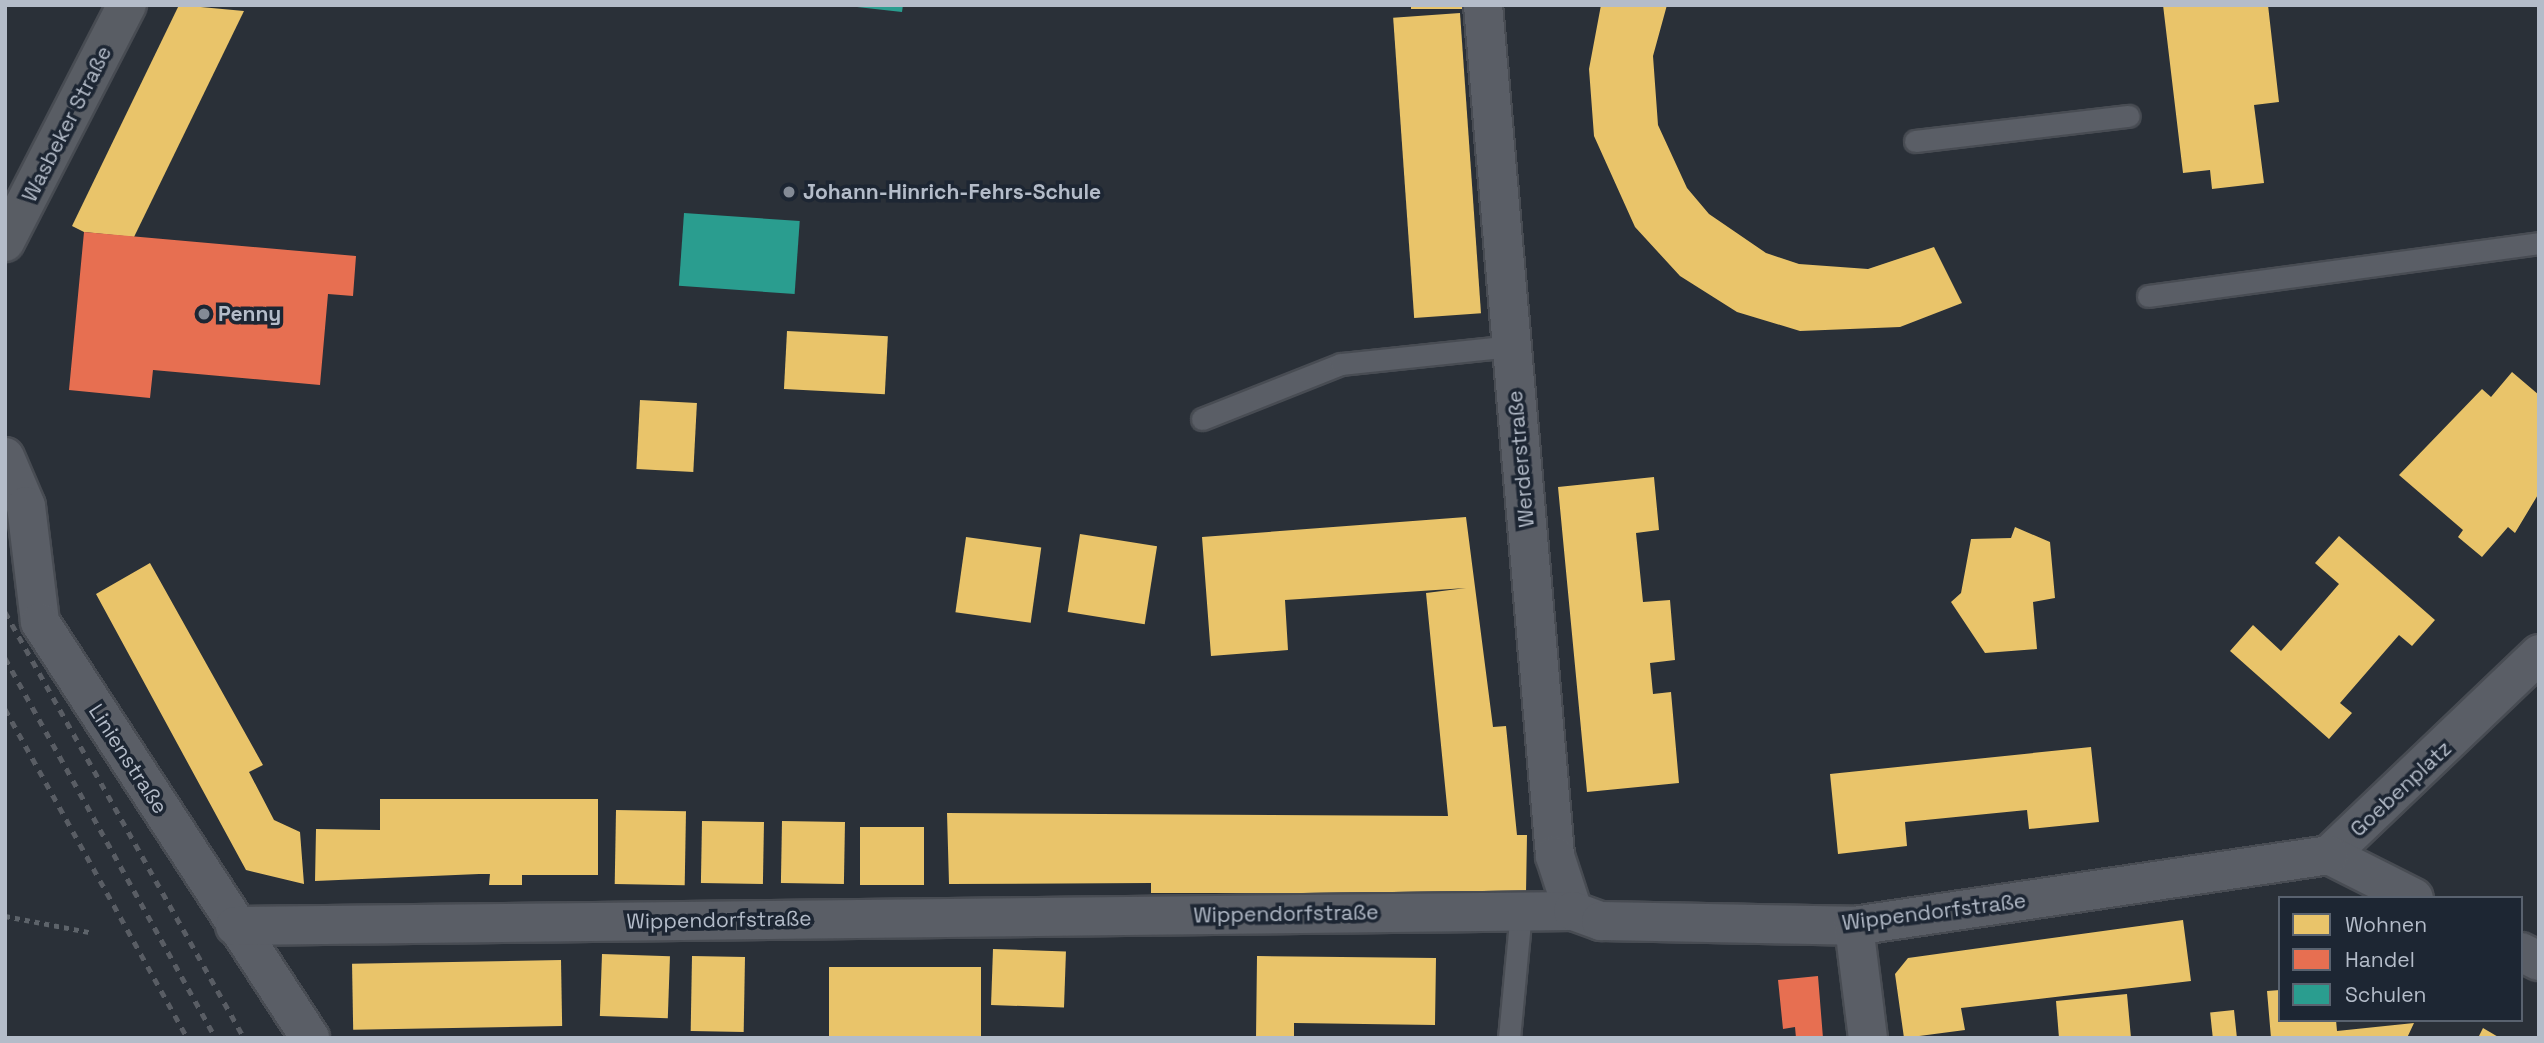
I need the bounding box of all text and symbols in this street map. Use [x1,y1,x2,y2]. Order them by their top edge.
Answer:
street label: Wasbeker Straße [17,42,117,206]
place label: Johann-Hinrich-Fehrs-Schule [803,179,1101,205]
marker: Johann-Hinrich-Fehrs-Schule [781,184,797,200]
place label: Penny [218,301,281,327]
marker: Penny [196,306,212,322]
street label: Werderstraße [1502,389,1540,529]
street label: Linienstraße [83,699,173,819]
street label: Goebenplatz [2345,736,2457,842]
street label: Wippendorfstraße [1841,888,2027,936]
legend [2278,896,2523,1022]
street label: Wippendorfstraße [1193,900,1379,928]
street label: Wippendorfstraße [626,906,812,934]
text: Wohnen [2345,911,2427,938]
text: Handel [2345,946,2415,973]
text: Schulen [2345,981,2426,1008]

